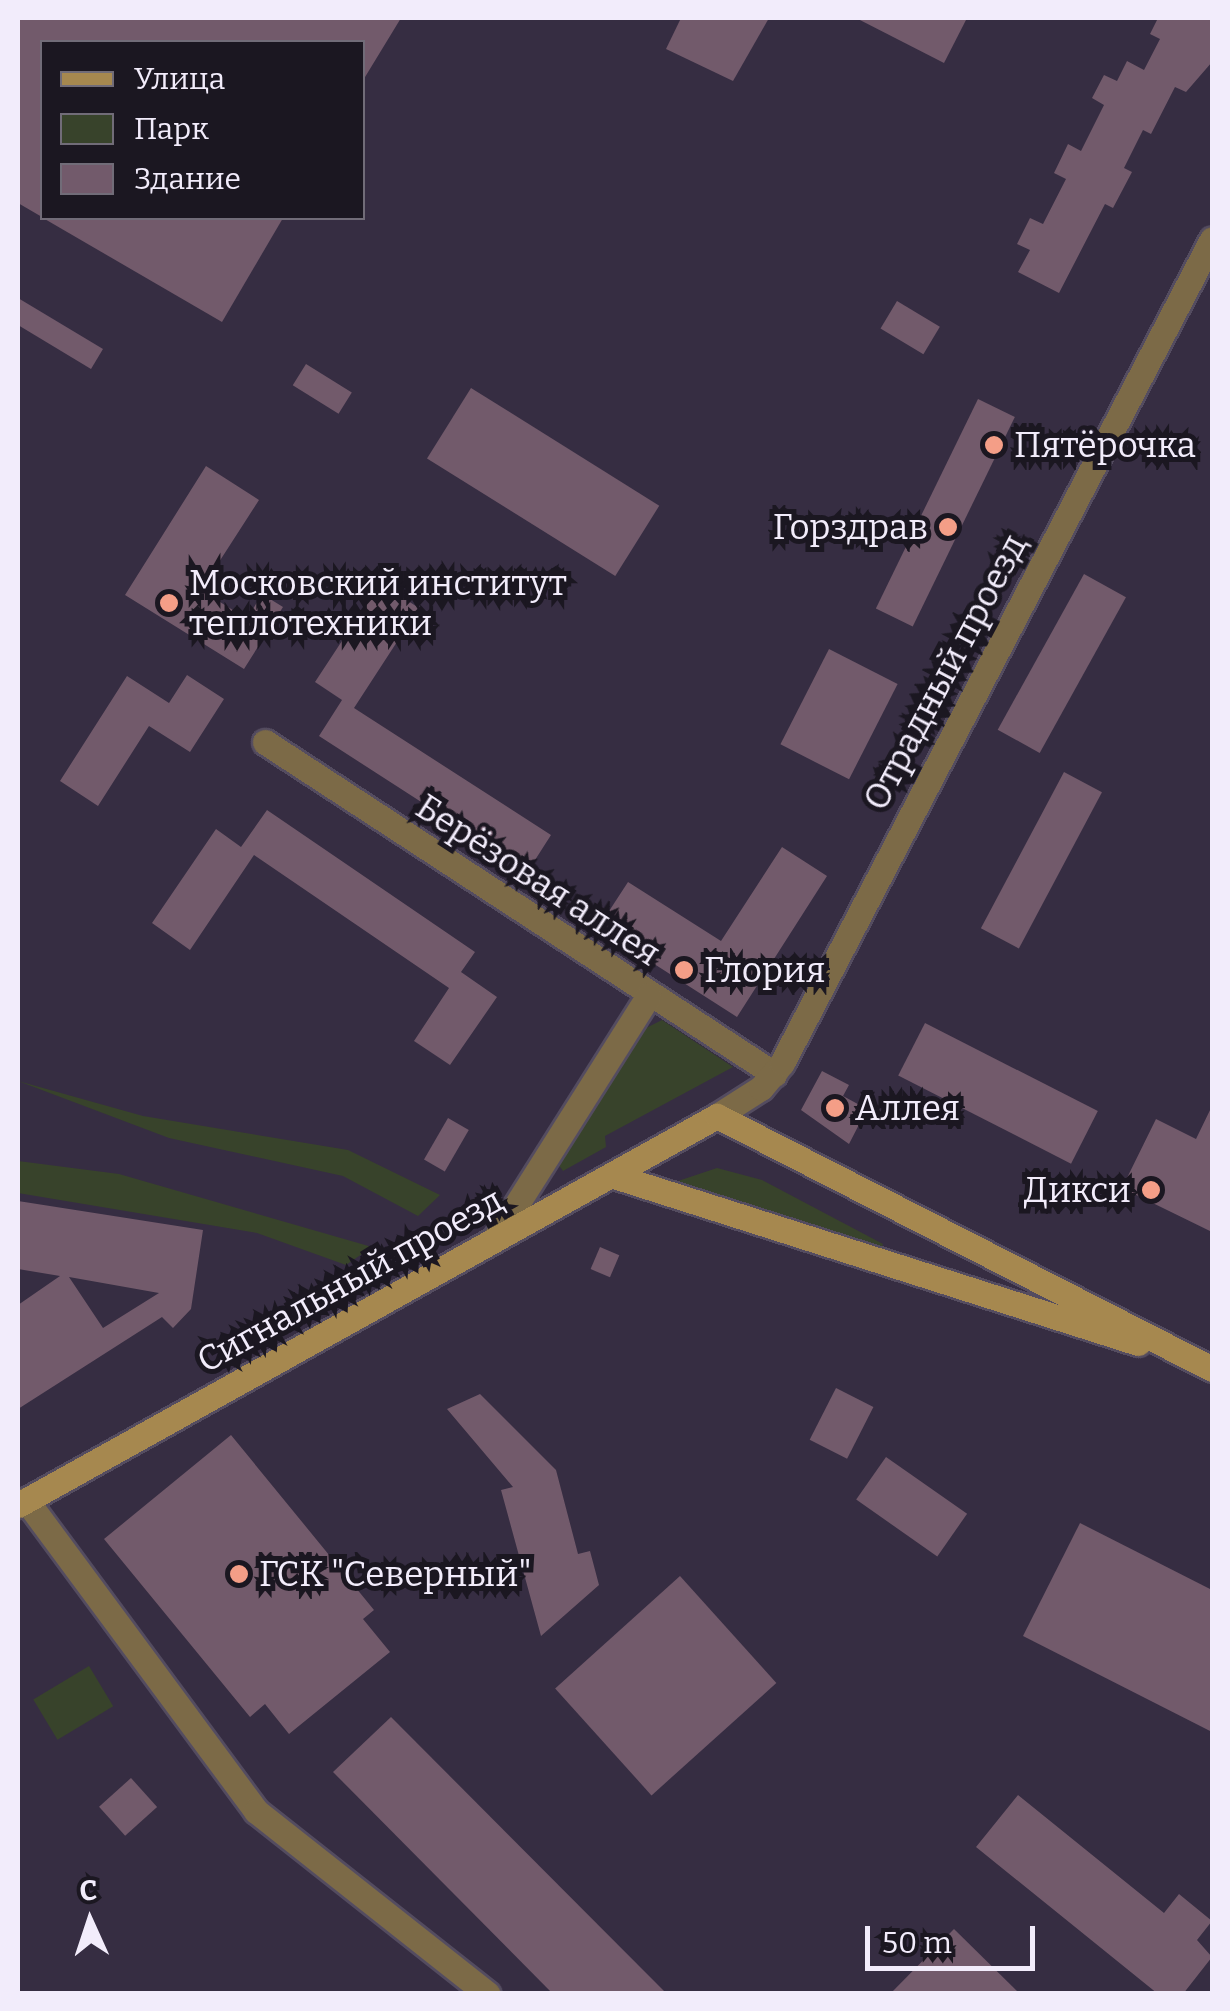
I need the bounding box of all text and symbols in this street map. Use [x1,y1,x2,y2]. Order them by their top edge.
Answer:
legend [40,40,365,220]
text: Улица [134,61,225,97]
text: Парк [134,111,209,147]
text: Здание [134,161,241,197]
place label: Пятёрочка [1014,424,1196,466]
marker: Пятёрочка [983,434,1005,456]
place label: Горздрав [773,506,928,548]
marker: Горздрав [937,516,959,538]
street label: Отрадный проезд [855,527,1035,817]
place label: Московский институт теплотехники [189,562,567,644]
marker: Московский институт теплотехники [158,592,180,614]
street label: Берёзовая аллея [408,786,668,974]
place label: Глория [704,949,825,991]
marker: Глория [673,959,695,981]
place label: Аллея [855,1087,960,1129]
marker: Аллея [824,1097,846,1119]
place label: Дикси [1024,1169,1131,1211]
street label: Сигнальный проезд [190,1178,510,1382]
marker: Дикси [1140,1179,1162,1201]
place label: ГСК "Северный" [259,1553,532,1595]
marker: ГСК "Северный" [228,1563,250,1585]
north arrow [40,1871,140,1971]
text: С [79,1874,98,1907]
scale bar [870,1906,1040,1968]
text: 50 m [882,1925,952,1961]

